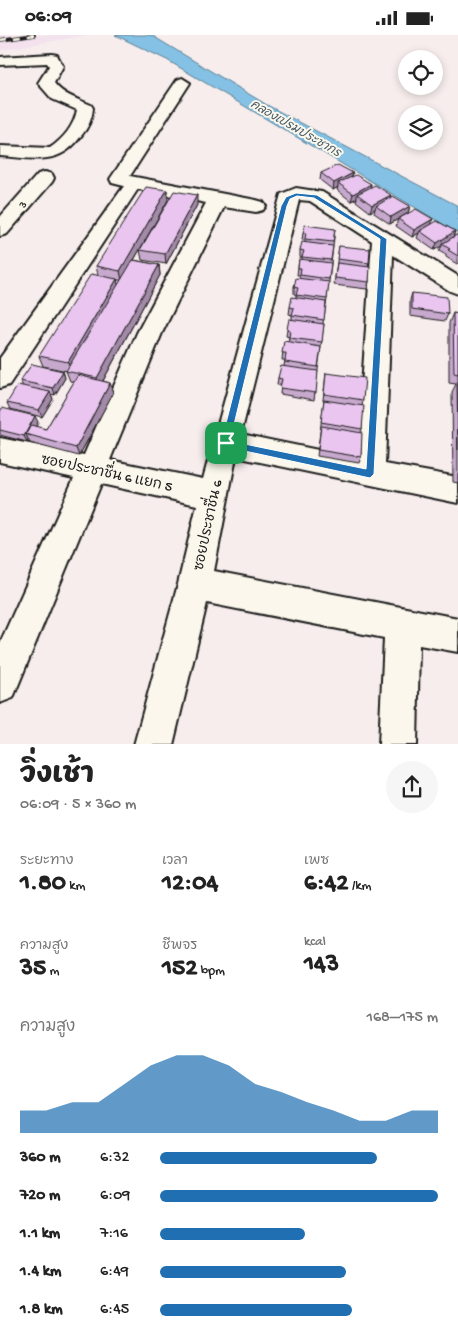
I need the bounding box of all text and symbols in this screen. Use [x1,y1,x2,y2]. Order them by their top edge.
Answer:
text: 06:09 [25,6,72,29]
map controls [398,50,443,150]
button: locate [398,50,443,95]
water label: คลองเปรมประชากร [247,97,345,162]
button: layers [398,105,443,150]
street label: 3 [16,199,30,212]
pin [205,422,247,464]
icon: arrive [212,429,240,457]
street label: ซอยประชาชื่น 6 แยก 5 [39,445,175,497]
street label: ซอยประชาชื่น 6 [185,476,228,573]
text: วิ่งเช้า [20,760,94,793]
button: share [386,761,438,813]
text: 06:09 · 5 × 360 m [20,796,136,815]
text: ระยะทาง [20,853,73,870]
text: เวลา [162,853,188,870]
text: เพซ [304,853,329,870]
text: 1.80 [20,870,66,899]
text: 12:04 [162,870,218,899]
text: 6:42 [304,870,349,899]
text: km [66,878,85,895]
text: /km [349,878,371,895]
text: kcal [304,934,326,951]
text: ความสูง [20,938,68,955]
text: ชีพจร [162,938,197,955]
text: 143 [304,951,339,980]
text: 35 [20,955,46,984]
text: 152 [162,955,198,984]
text: m [46,963,59,980]
text: bpm [198,963,225,980]
text: 168–175 m [367,1009,438,1028]
text: ความสูง [20,1019,75,1038]
text: 360 m [20,1149,61,1168]
text: 6:32 [100,1149,129,1168]
text: 720 m [20,1187,60,1206]
text: 6:09 [100,1187,130,1206]
text: 1.1 km [20,1225,60,1244]
text: 7:16 [100,1225,128,1244]
text: 1.4 km [20,1263,61,1282]
text: 6:49 [100,1263,129,1282]
text: 1.8 km [20,1301,63,1320]
text: 6:45 [100,1301,129,1320]

